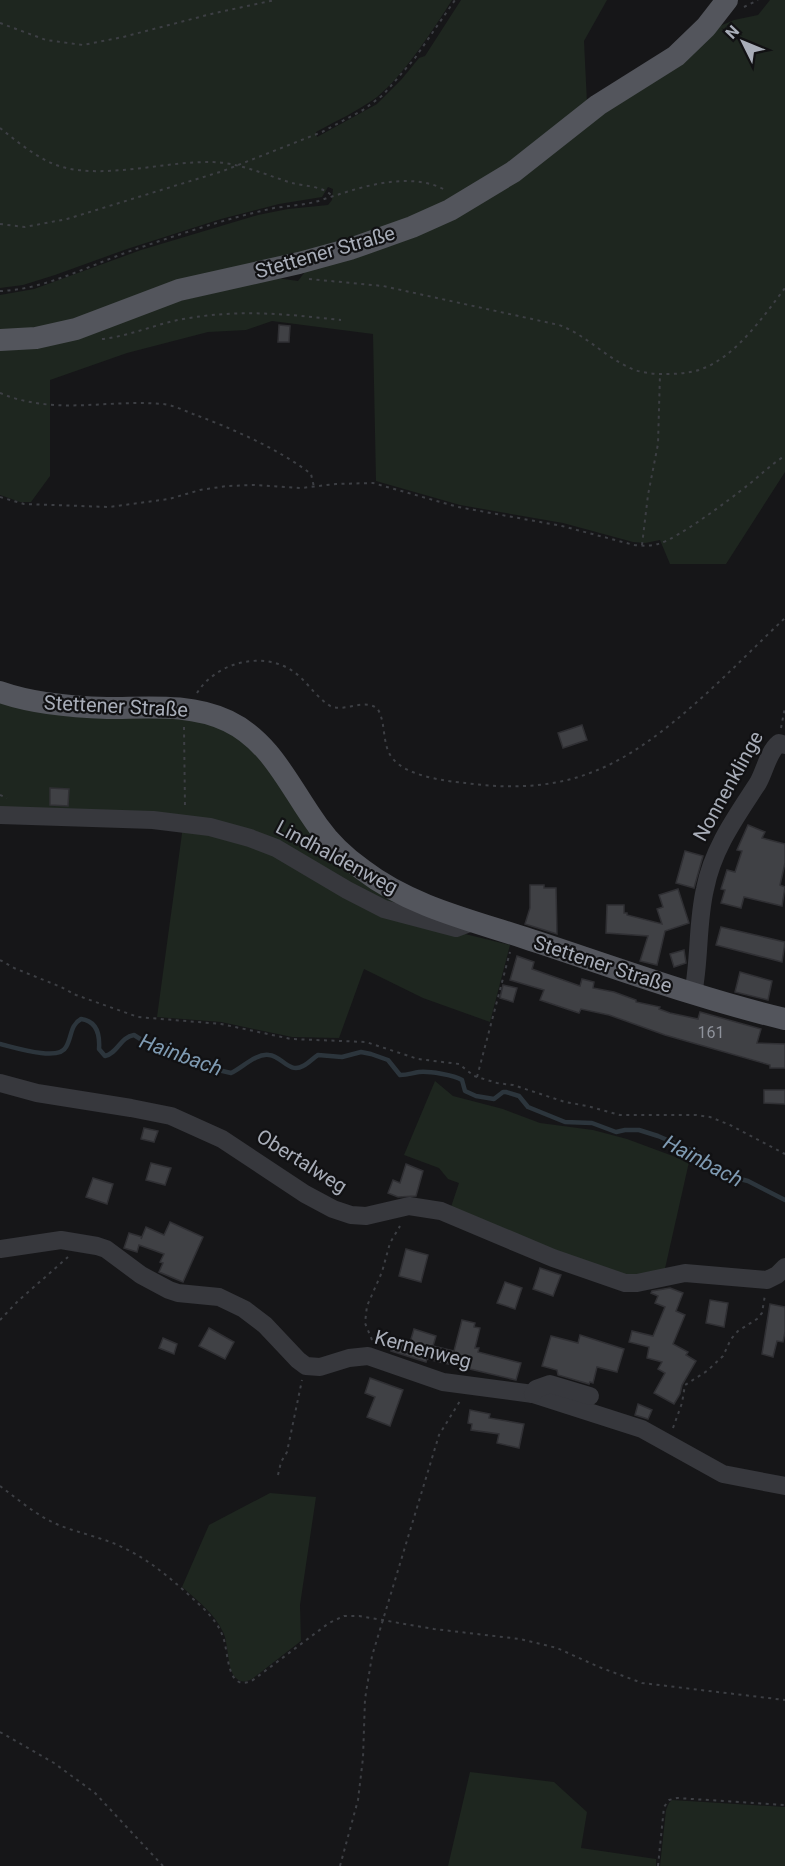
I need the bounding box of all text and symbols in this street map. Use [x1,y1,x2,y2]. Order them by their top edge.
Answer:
north arrow [713,12,773,72]
text: N [722,22,743,43]
street label: Stettener Straße [252,221,398,283]
street label: Stettener Straße [43,690,189,722]
street label: Nonnenklinge [688,727,768,845]
street label: Lindhaldenweg [272,815,402,899]
street label: Stettener Straße [531,930,675,998]
house number: 161 [698,1023,724,1042]
water label: Hainbach [136,1029,226,1081]
street label: Obertalweg [252,1124,352,1198]
water label: Hainbach [659,1130,747,1192]
street label: Kernenweg [372,1325,474,1373]

